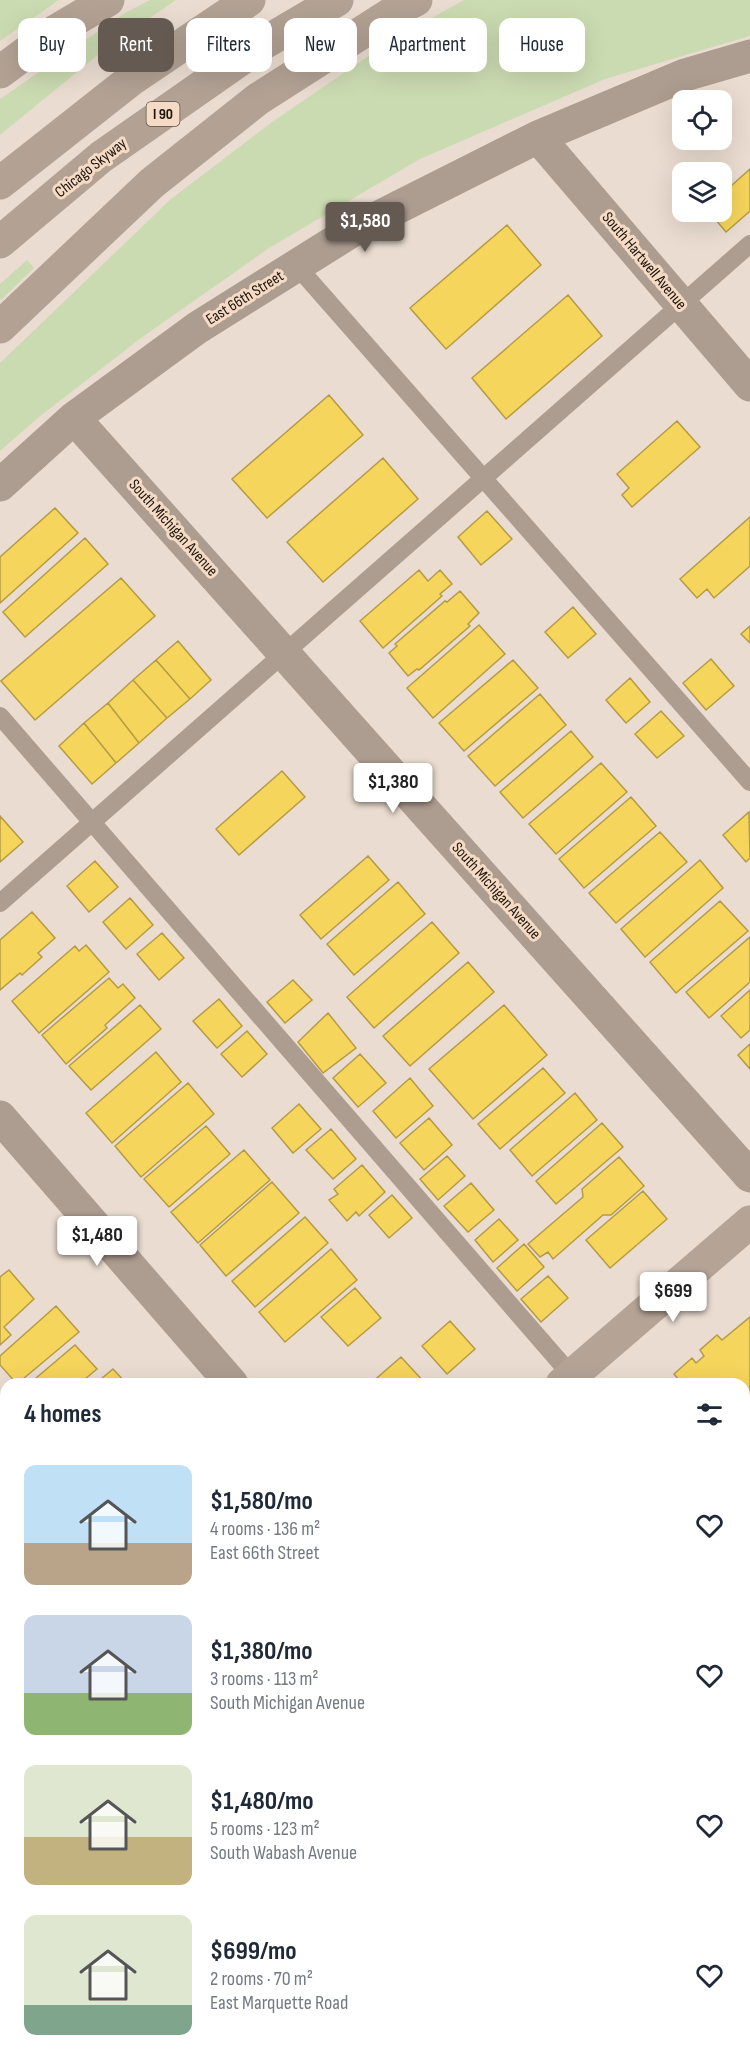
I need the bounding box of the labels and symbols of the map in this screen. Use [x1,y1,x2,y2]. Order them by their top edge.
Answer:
road number: I 90 [146,102,180,126]
street label: Chicago Skyway [51,134,131,202]
pin: $1,580 [316,202,414,253]
street label: South Hartwell Avenue [598,208,690,314]
street label: East 66th Street [203,267,287,329]
street label: South Michigan Avenue [124,476,222,580]
pin: $1,380 [344,763,442,814]
street label: South Michigan Avenue [447,839,545,943]
pin: $1,480 [48,1216,146,1267]
pin: $699 [637,1272,709,1323]

